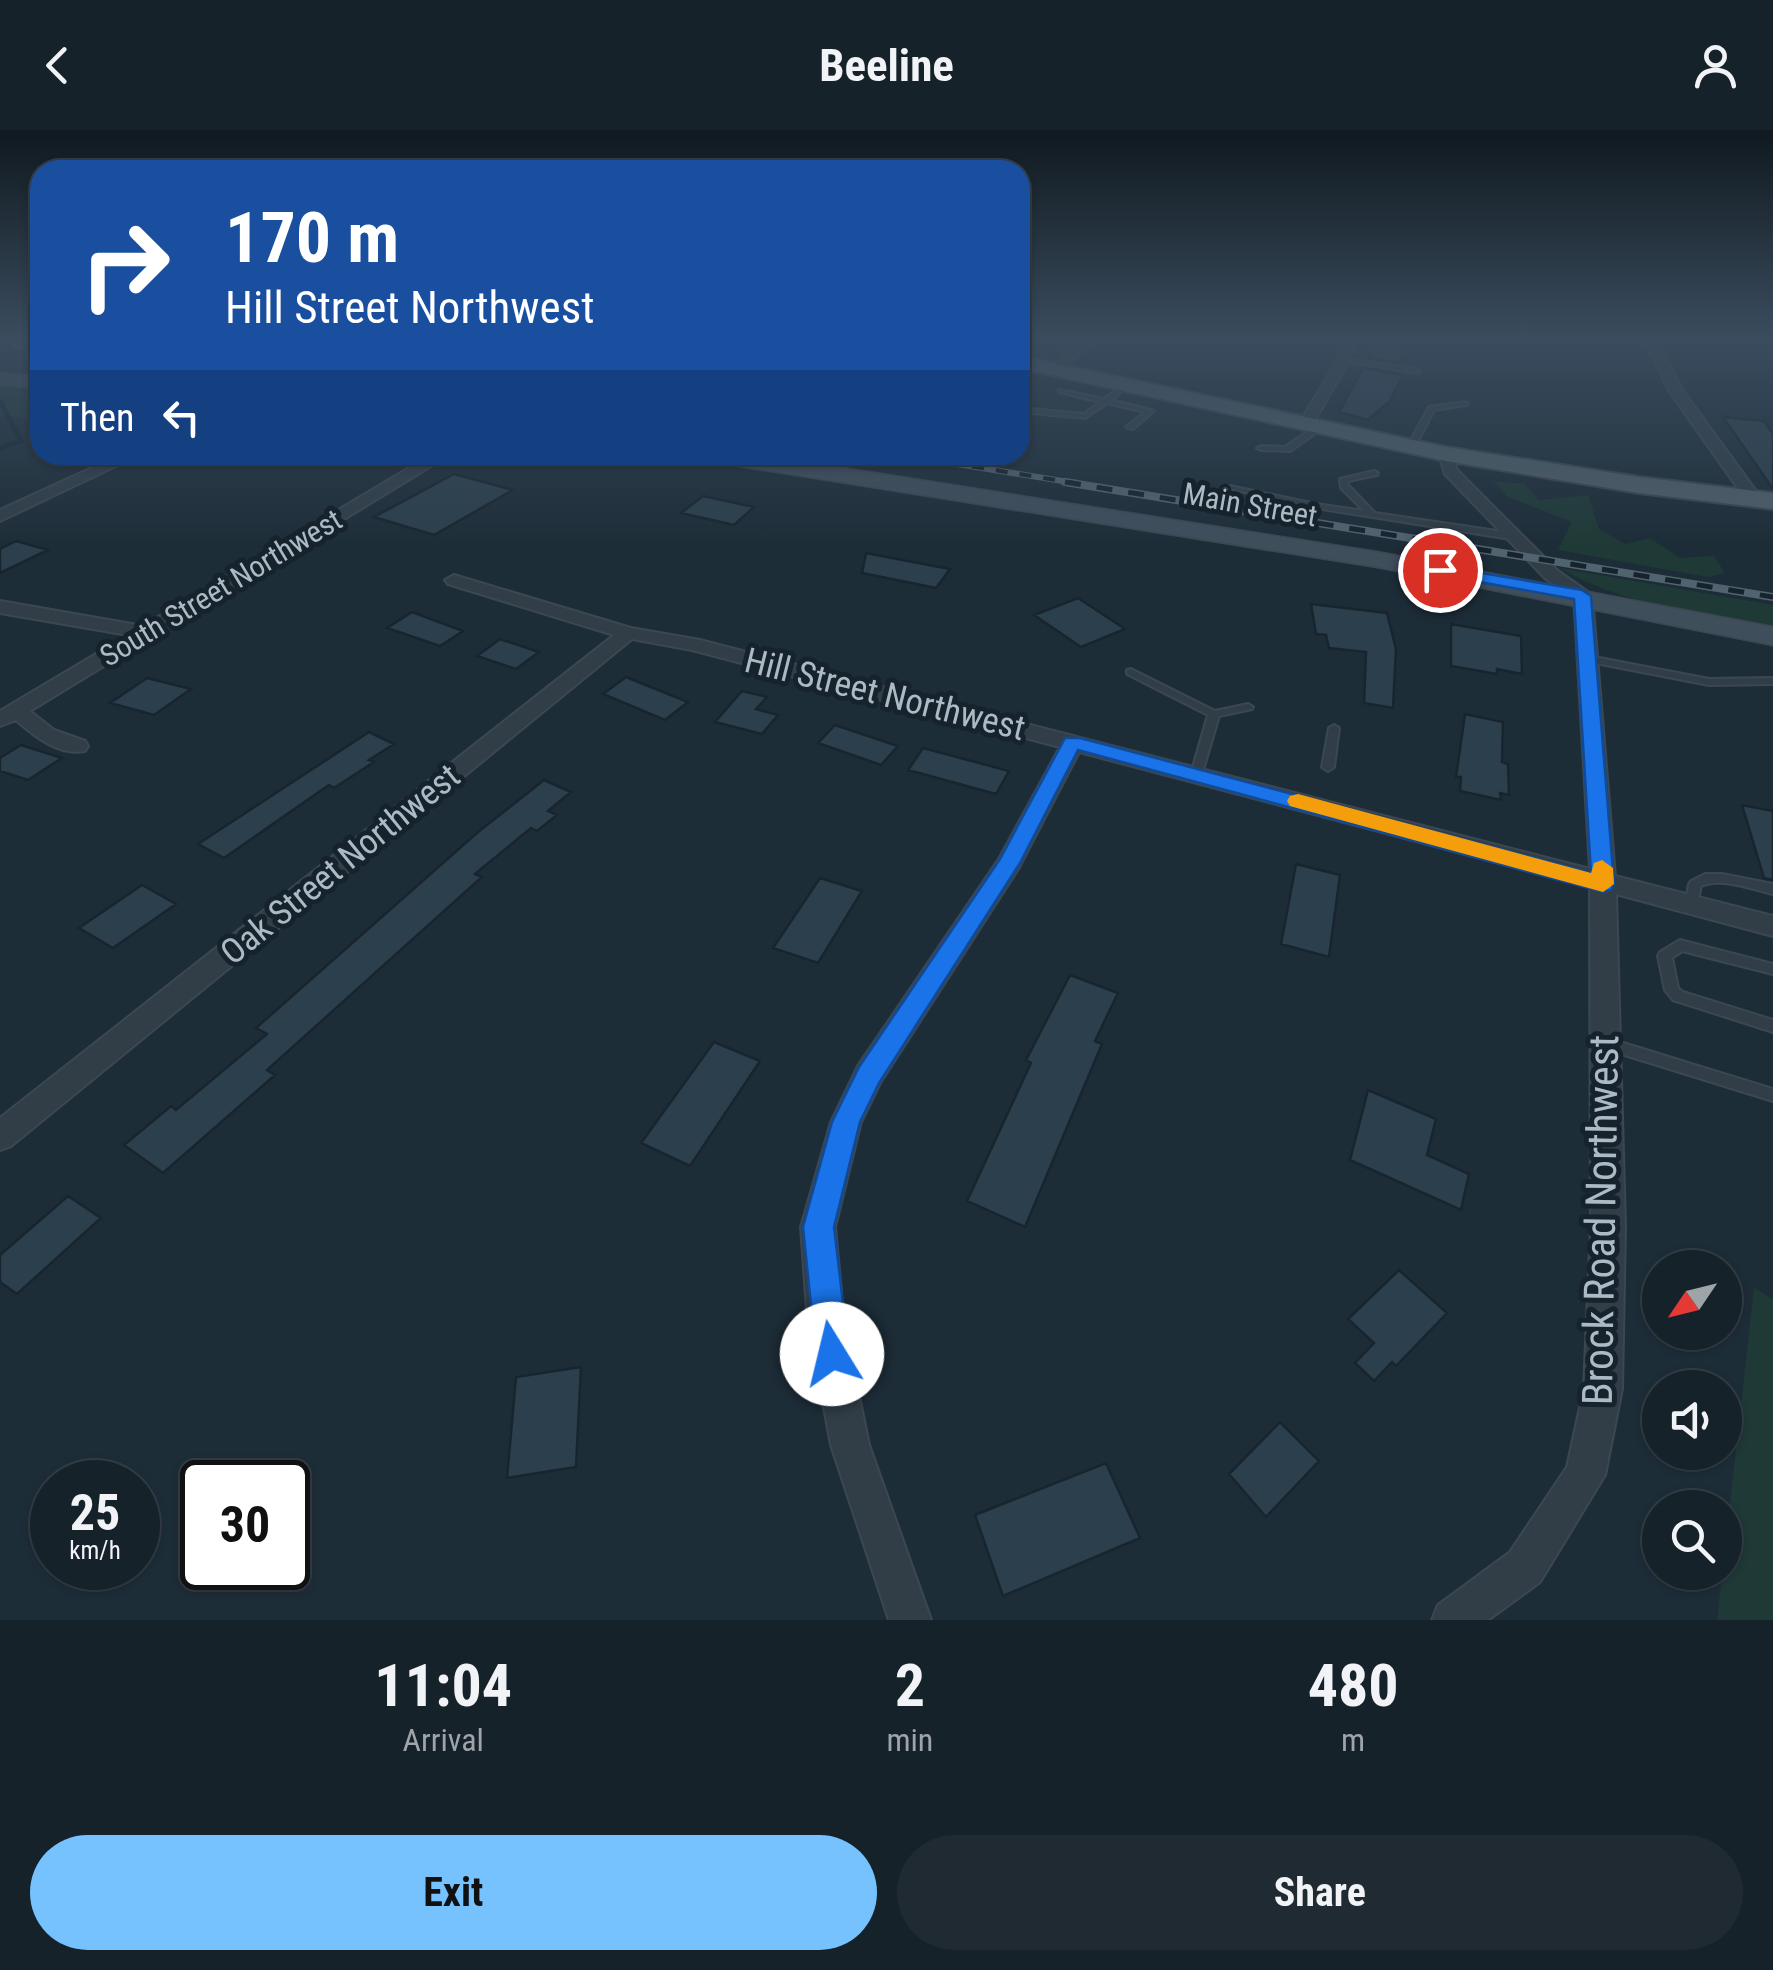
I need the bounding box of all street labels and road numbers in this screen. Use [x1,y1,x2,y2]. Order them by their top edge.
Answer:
street label: Main Street [1180,475,1320,534]
street label: South Street Northwest [94,502,348,674]
street label: Hill Street Northwest [740,640,1029,749]
street label: Oak Street Northwest [213,756,468,973]
street label: Brock Road Northwest [1573,1034,1628,1406]

